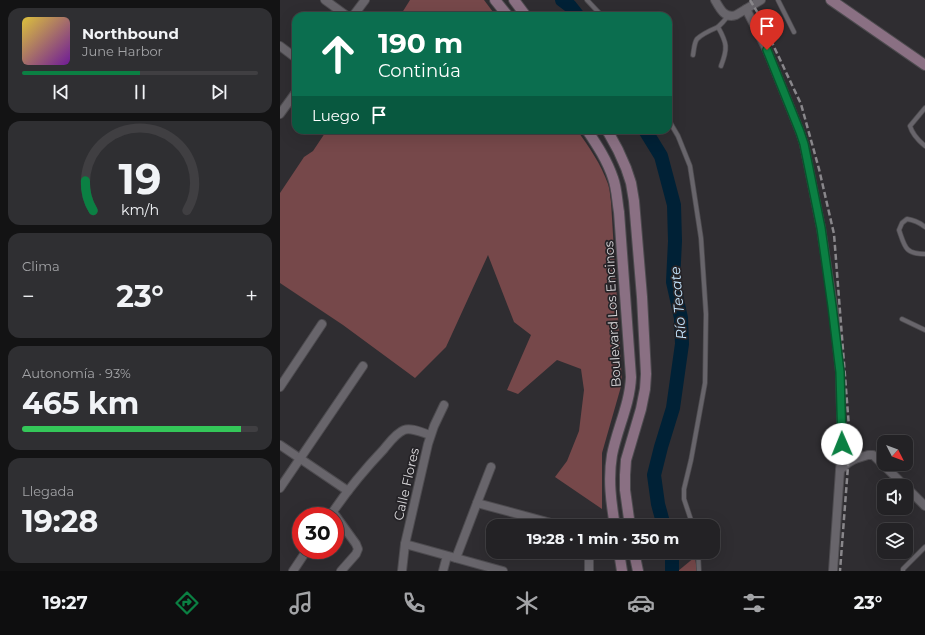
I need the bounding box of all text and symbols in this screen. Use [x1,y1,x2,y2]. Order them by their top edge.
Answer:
pin [750,9,784,50]
icon: arrive [756,15,778,37]
text: Northbound [82,24,179,43]
text: 190 m [378,26,463,60]
icon: ahead [312,28,364,80]
text: June Harbor [82,43,163,59]
text: Continúa [378,60,461,82]
icon: previous [50,81,72,103]
icon: pause [129,81,151,103]
icon: next [208,81,230,103]
icon: arrive [368,104,390,126]
text: Luego [312,106,360,125]
text: 19 [119,154,161,204]
text: km/h [121,200,159,218]
street label: Boulevard Los Encinos [600,240,624,388]
text: Clima [22,258,60,274]
water label: Río Tecate [666,266,690,340]
text: 23° [116,278,164,315]
text: − [22,283,35,310]
text: + [245,283,258,310]
text: Autonomía · 93% [22,365,131,381]
text: 465 km [22,385,139,422]
position arrow [821,423,863,465]
north arrow [877,435,913,471]
map controls [877,435,913,559]
street label: Calle Flores [390,446,422,522]
button: sound [877,479,913,515]
text: Llegada [22,483,74,499]
text: 19:28 [22,503,98,540]
speed limit sign: 30 [292,507,344,559]
button: layers [877,523,913,559]
text: 19:28 · 1 min · 350 m [527,529,679,548]
icon: directions [173,589,201,617]
icon: music [287,589,315,617]
icon: phone [400,589,428,617]
icon: climate [513,589,541,617]
icon: car [627,589,655,617]
icon: filters [740,589,768,617]
text: 19:27 [43,592,88,614]
text: 23° [854,592,882,614]

